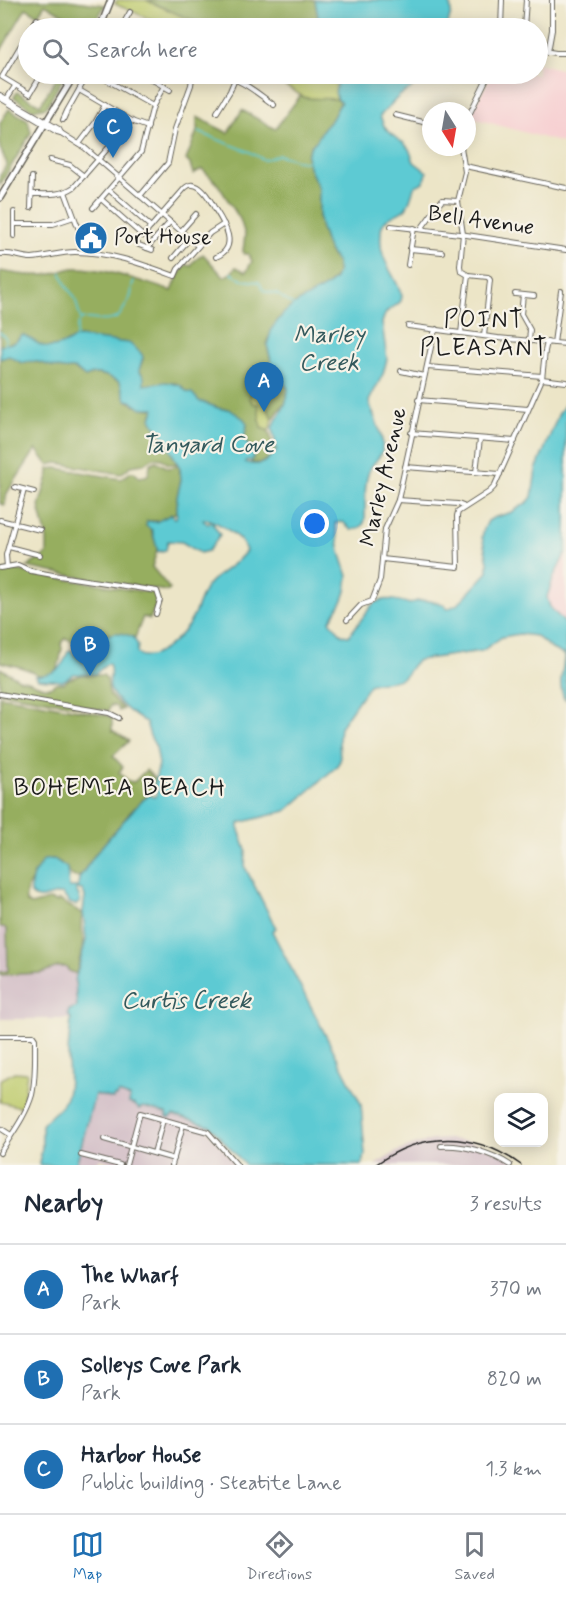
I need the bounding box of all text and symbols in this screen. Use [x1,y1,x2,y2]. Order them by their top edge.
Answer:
search box [18,18,548,84]
icon: search [39,35,72,68]
text: Search here [87,37,198,65]
north arrow [422,102,476,156]
pin: C [94,108,132,158]
street label: Bell Avenue [426,200,536,242]
public building icon: Port House [73,220,109,256]
place label: Port House [114,224,211,252]
district label: POINT PLEASANT [420,305,548,364]
water label: Marley Creek [293,320,366,379]
pin: A [244,362,284,412]
street label: Marley Avenue [354,405,414,549]
water label: Tanyard Cove [142,430,276,461]
your location [300,509,329,538]
pin: B [70,626,110,676]
district label: BOHEMIA BEACH [13,773,227,804]
water label: Curtis Creek [121,986,253,1017]
map controls [494,1093,548,1147]
button: layers [494,1093,548,1147]
text: Nearby [24,1187,103,1221]
text: 3 results [470,1191,542,1218]
text: The Wharf [81,1262,179,1290]
text: A [37,1276,50,1303]
text: 370 m [490,1276,542,1303]
text: Park [81,1290,121,1317]
text: Solleys Cove Park [81,1352,241,1380]
text: B [37,1366,50,1393]
text: 820 m [487,1366,542,1393]
text: Park [81,1380,121,1407]
text: Harbor House [81,1442,201,1470]
text: C [36,1456,51,1483]
text: 1.3 km [485,1456,542,1483]
text: Public building · Steatite Lane [81,1470,342,1497]
tab: Map [71,1528,104,1585]
tab: Directions [246,1528,312,1585]
tab: Saved [454,1528,495,1585]

